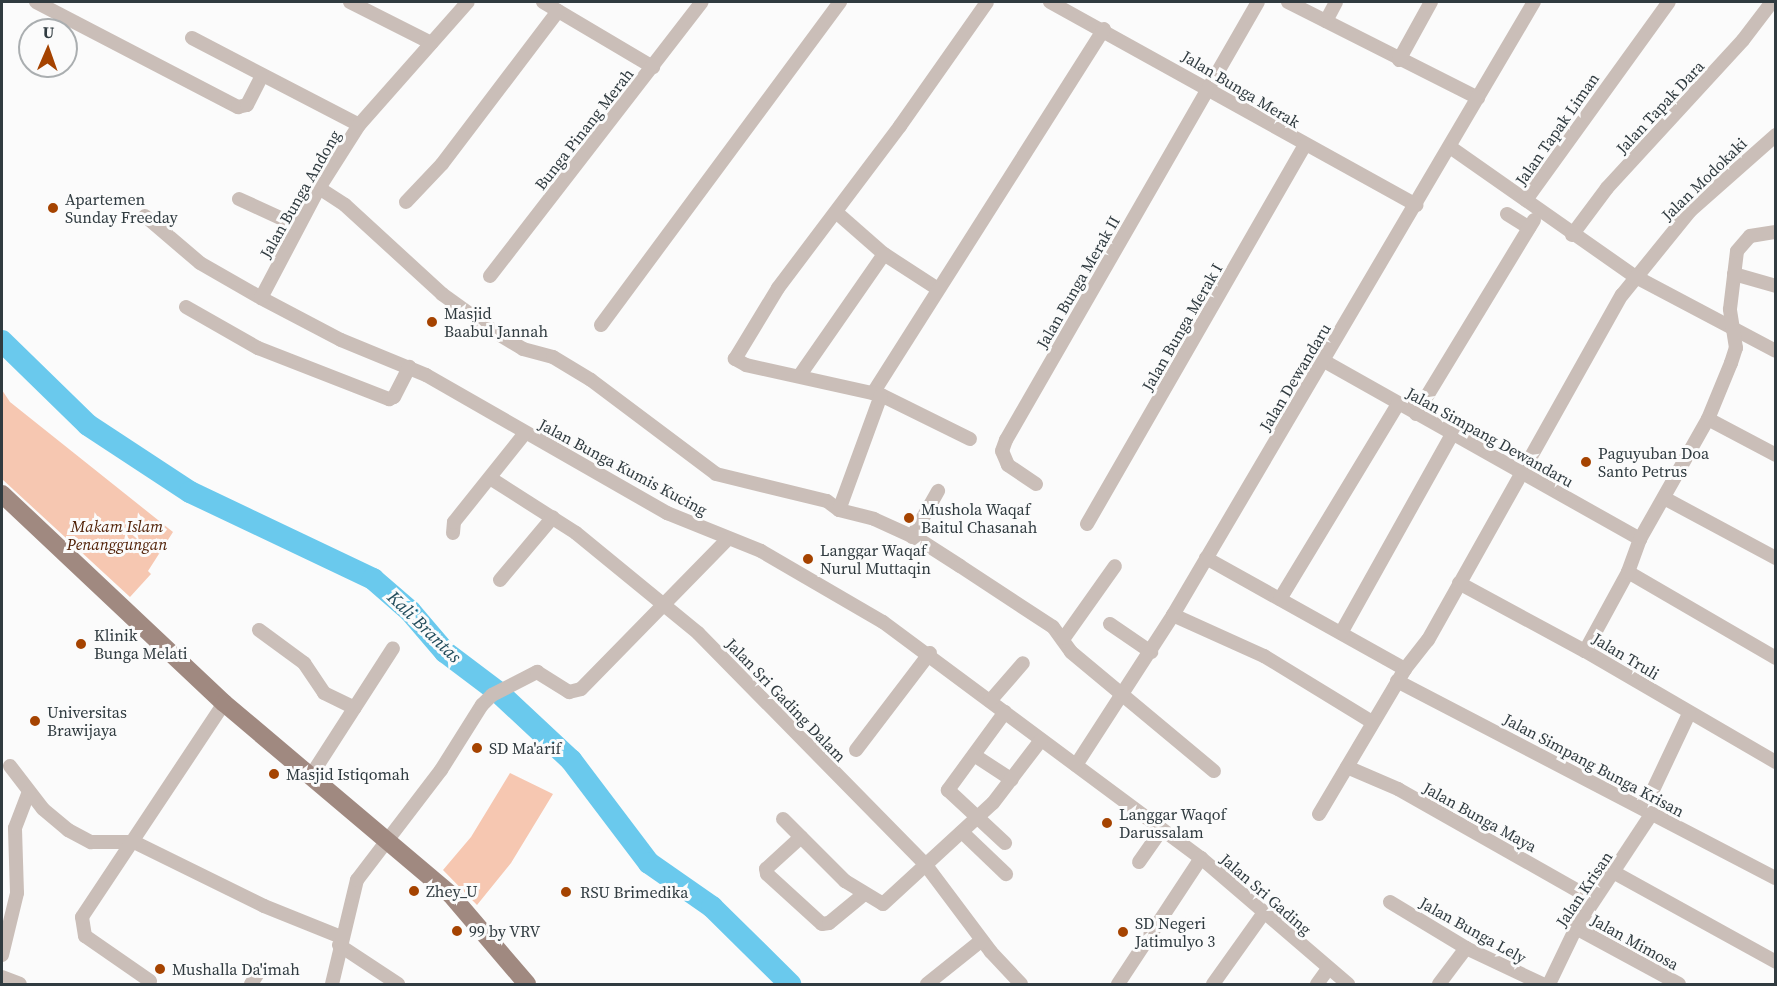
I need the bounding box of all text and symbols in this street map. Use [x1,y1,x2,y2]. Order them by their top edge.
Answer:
north arrow [18,18,78,78]
text: U [42,21,55,43]
street label: Jalan Bunga Merak [1179,46,1303,132]
street label: Jalan Tapak Dara [1612,56,1708,158]
street label: Bunga Pinang Merah [531,64,637,194]
street label: Jalan Tapak Liman [1511,69,1603,189]
street label: Jalan Bunga Andong [256,127,344,261]
street label: Jalan Modokaki [1657,134,1751,224]
place label: Apartemen Sunday Freeday [65,189,178,227]
marker: Apartemen Sunday Freeday [46,201,60,215]
street label: Jalan Bunga Merak II [1032,212,1124,352]
street label: Jalan Bunga Merak I [1138,260,1226,394]
place label: Masjid Baabul Jannah [444,303,548,341]
marker: Masjid Baabul Jannah [425,315,439,329]
street label: Jalan Dewandaru [1255,320,1335,434]
street label: Jalan Simpang Dewandaru [1403,383,1577,491]
street label: Jalan Bunga Kumis Kucing [535,414,711,520]
place label: Paguyuban Doa Santo Petrus [1598,443,1709,481]
marker: Paguyuban Doa Santo Petrus [1579,455,1593,469]
place label: Mushola Waqaf Baitul Chasanah [921,499,1037,537]
marker: Mushola Waqaf Baitul Chasanah [902,511,916,525]
park label: Makam Islam Penanggungan [67,516,167,554]
place label: Langgar Waqaf Nurul Muttaqin [820,540,931,578]
marker: Langgar Waqaf Nurul Muttaqin [801,552,815,566]
water label: Kali Brantas [383,587,465,667]
place label: Klinik Bunga Melati [94,625,187,663]
street label: Jalan Truli [1589,629,1663,683]
street label: Jalan Sri Gading Dalam [722,634,850,766]
marker: Klinik Bunga Melati [72,635,90,653]
place label: Universitas Brawijaya [47,702,127,740]
street label: Jalan Simpang Bunga Krisan [1501,709,1687,821]
marker: Universitas Brawijaya [28,714,42,728]
place label: SD Ma'arif [489,738,561,758]
marker: SD Ma'arif [470,741,484,755]
place label: Masjid Istiqomah [286,764,410,784]
marker: Masjid Istiqomah [267,767,281,781]
street label: Jalan Bunga Maya [1420,778,1540,856]
place label: Langgar Waqof Darussalam [1119,804,1227,842]
marker: Langgar Waqof Darussalam [1100,816,1114,830]
street label: Jalan Krisan [1552,848,1616,930]
street label: Jalan Sri Gading [1217,849,1315,939]
place label: Zhey_U [426,881,478,901]
place label: RSU Brimedika [580,882,688,902]
marker: RSU Brimedika [557,883,575,901]
marker: Zhey_U [407,884,421,898]
street label: Jalan Bunga Lely [1416,893,1530,967]
street label: Jalan Mimosa [1588,910,1682,974]
place label: SD Negeri Jatimulyo 3 [1135,913,1215,951]
place label: 99 by VRV [469,921,541,941]
marker: 99 by VRV [450,924,464,938]
marker: SD Negeri Jatimulyo 3 [1116,925,1130,939]
place label: Mushalla Da'imah [172,959,300,979]
marker: Mushalla Da'imah [153,962,167,976]

